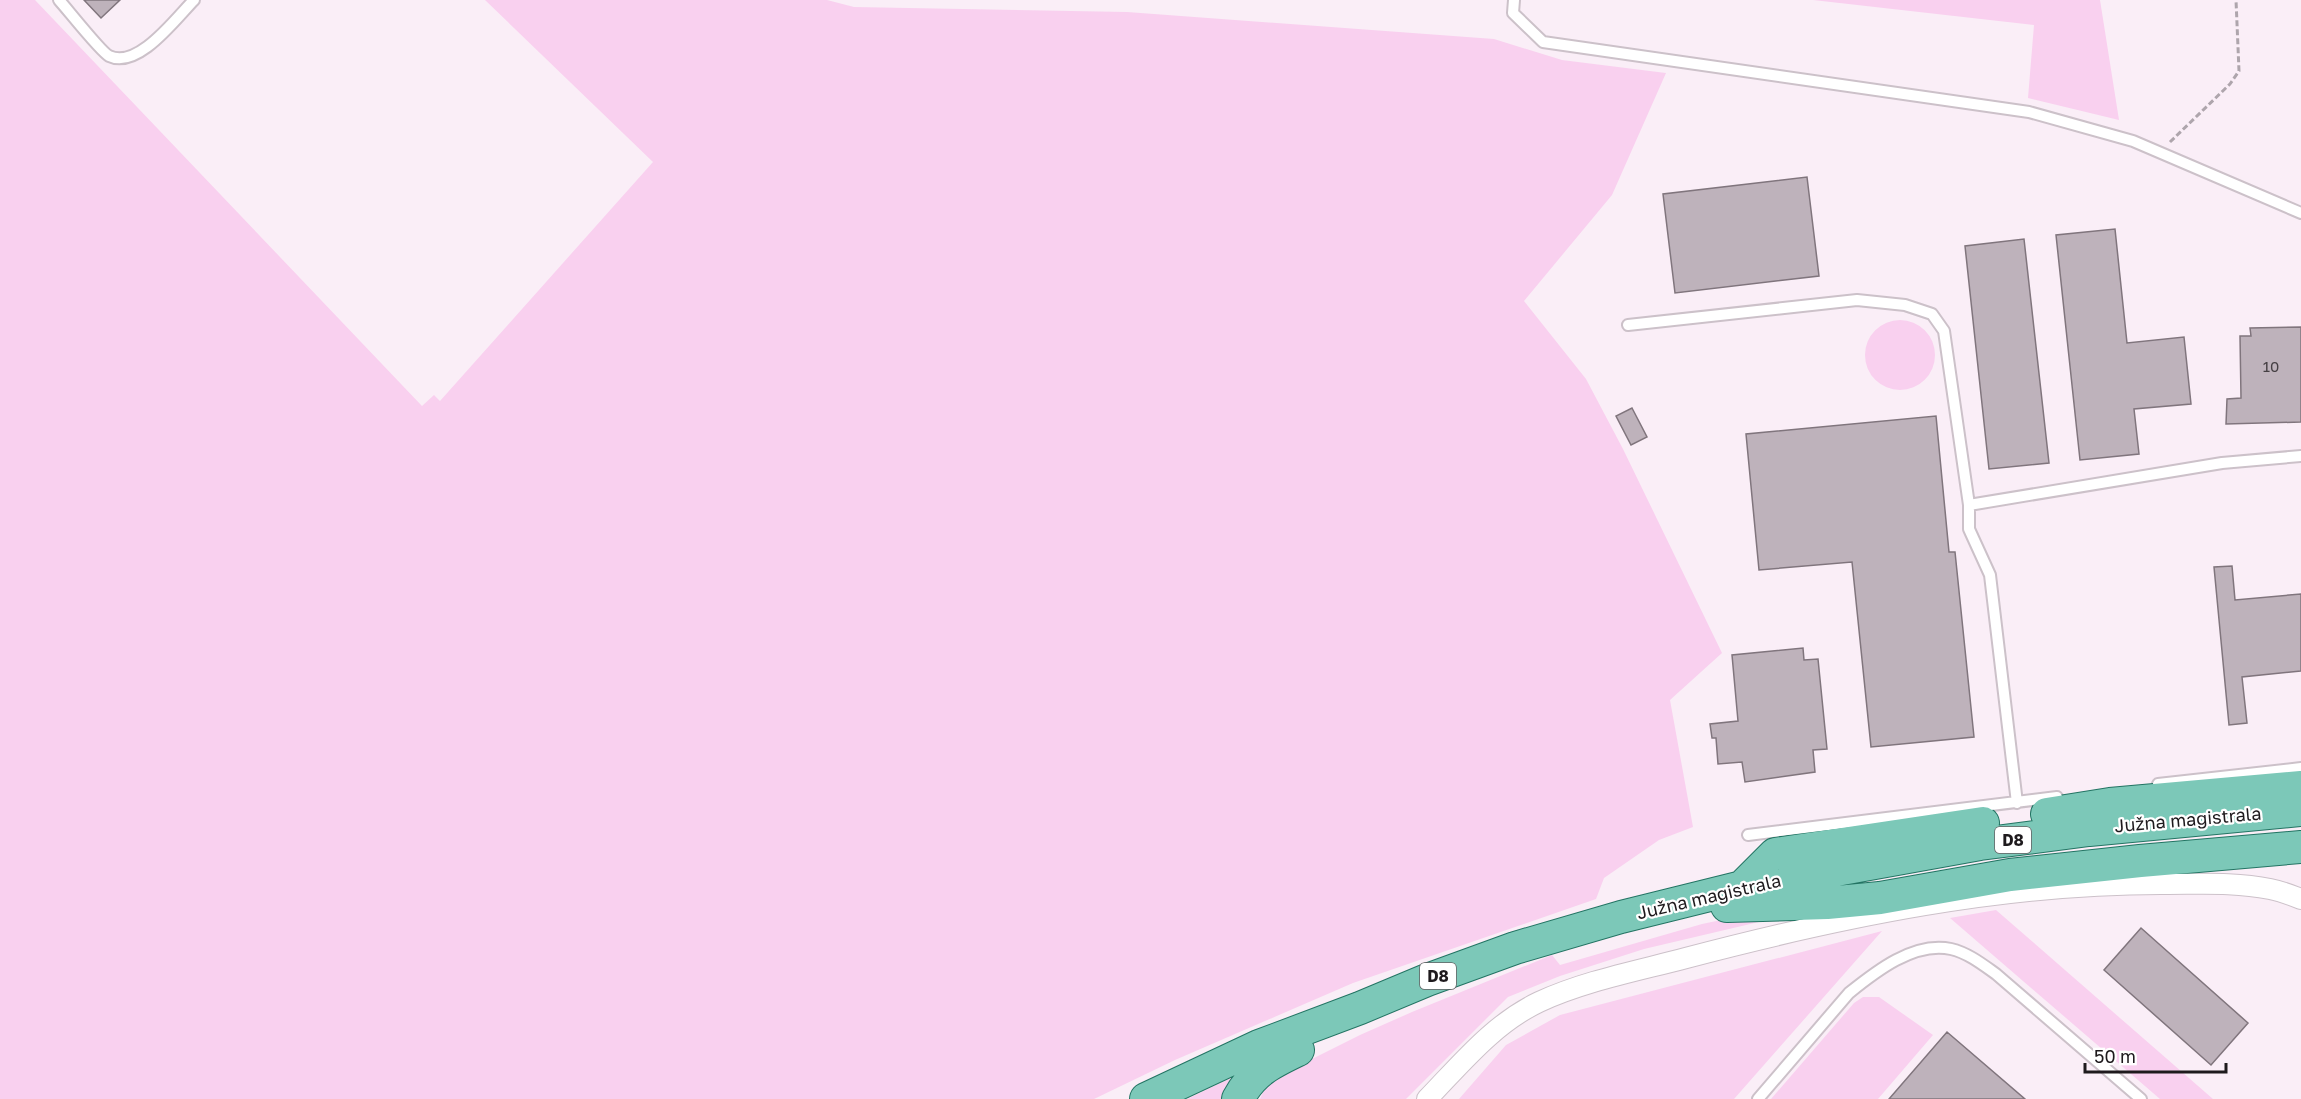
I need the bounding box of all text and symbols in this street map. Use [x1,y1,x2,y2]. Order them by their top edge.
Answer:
house number: 10 [2263,357,2279,375]
street label: Južna magistrala [2113,802,2262,836]
road number: D8 [1995,827,2031,853]
street label: Južna magistrala [1634,869,1783,923]
road number: D8 [1420,963,1456,989]
scale bar [2085,1036,2226,1074]
text: 50 m [2094,1045,2136,1067]

